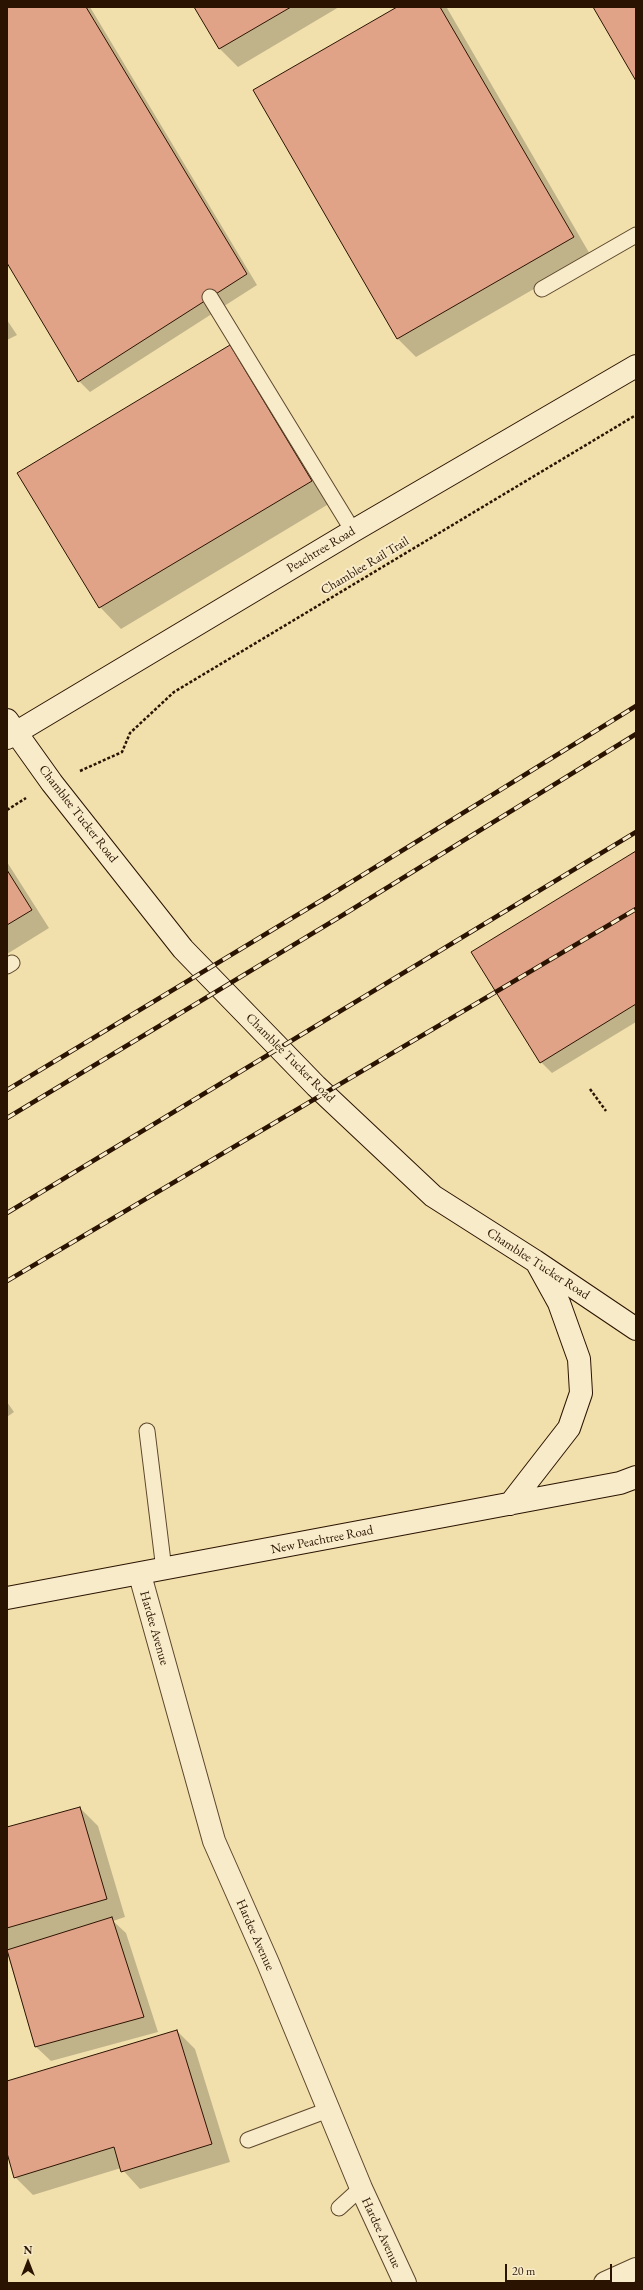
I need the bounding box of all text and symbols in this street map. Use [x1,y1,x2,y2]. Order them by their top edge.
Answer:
street label: Peachtree Road [284,523,358,577]
street label: Chamblee Rail Trail [318,534,412,598]
street label: Chamblee Tucker Road [35,762,121,866]
street label: Chamblee Tucker Road [242,1010,338,1106]
street label: Chamblee Tucker Road [484,1225,592,1303]
street label: New Peachtree Road [270,1522,374,1558]
street label: Hardee Avenue [136,1589,172,1667]
street label: Hardee Avenue [232,1897,278,1973]
street label: Hardee Avenue [358,2195,404,2271]
north arrow [8,2242,48,2282]
text: N [24,2243,32,2257]
scale bar [507,2256,614,2282]
text: 20 m [512,2263,535,2279]

